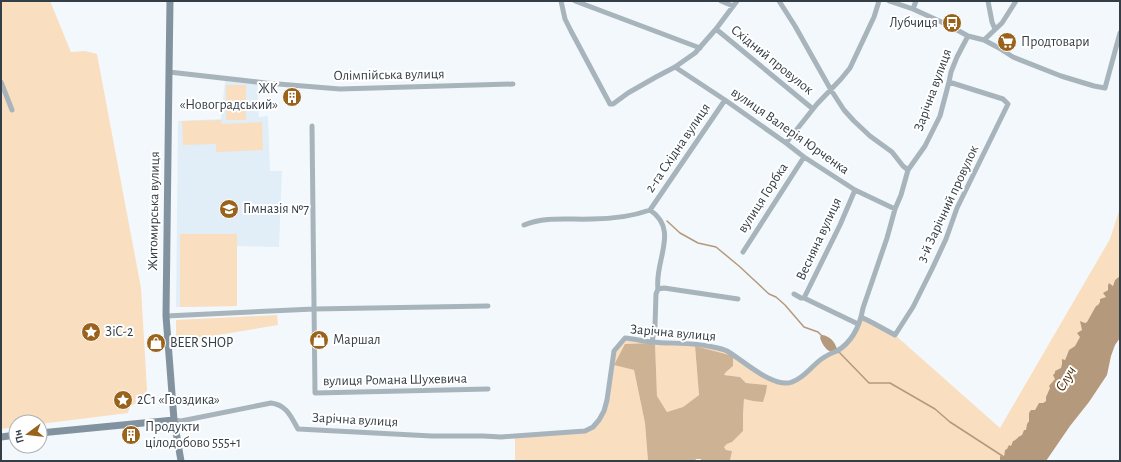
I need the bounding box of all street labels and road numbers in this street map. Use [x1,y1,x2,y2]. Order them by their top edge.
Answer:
street label: Східний провулок [728,23,816,98]
street label: Зарічна вулиця [912,47,954,133]
street label: Олімпійська вулиця [333,67,445,83]
street label: вулиця Валерія Юрченка [728,85,852,177]
street label: 2-га Східна вулиця [643,101,713,195]
street label: 3-й Зарічний провулок [915,143,981,265]
street label: Житомирська вулиця [146,151,162,271]
street label: вулиця Горбка [735,160,791,235]
street label: Весняна вулиця [794,195,844,283]
street label: Зарічна вулиця [629,322,717,344]
street label: вулиця Романа Шухевича [323,372,468,388]
street label: Зарічна вулиця [312,411,398,429]

